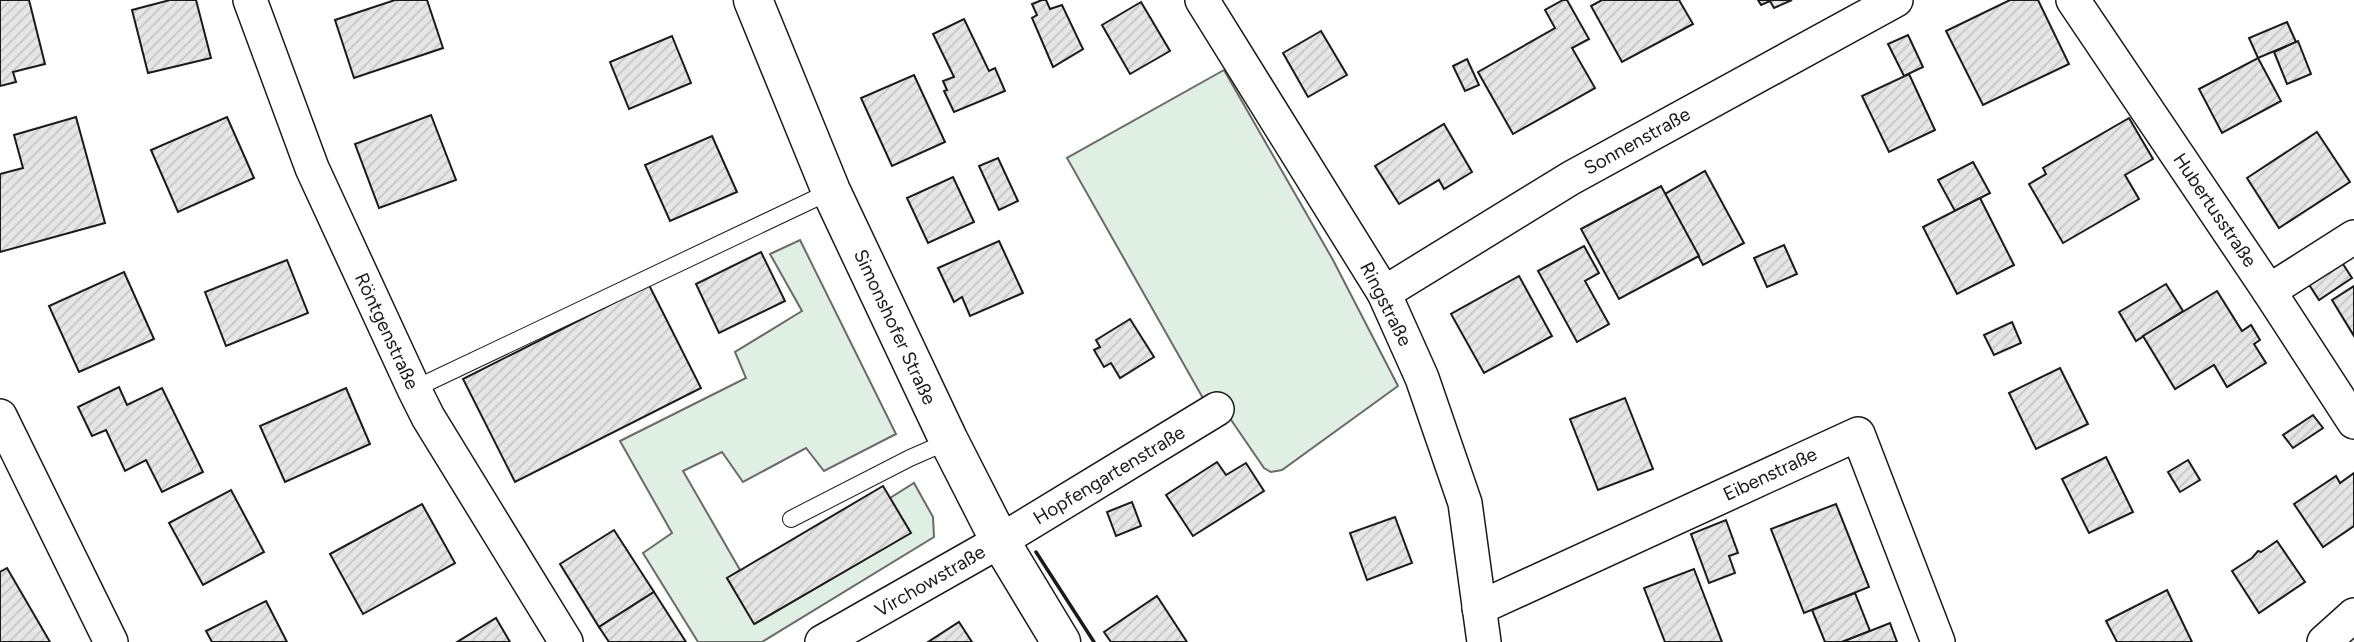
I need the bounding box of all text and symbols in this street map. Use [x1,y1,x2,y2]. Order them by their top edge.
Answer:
street label: Sonnenstraße [1580,102,1694,180]
street label: Hubertusstraße [2168,149,2262,271]
street label: Simonshofer Straße [849,246,941,408]
street label: Ringstraße [1355,258,1417,350]
street label: Röntgenstraße [350,269,424,393]
street label: Hopfengartenstraße [1029,421,1189,529]
street label: Eibenstraße [1719,442,1821,506]
street label: Virchowstraße [871,540,989,622]

